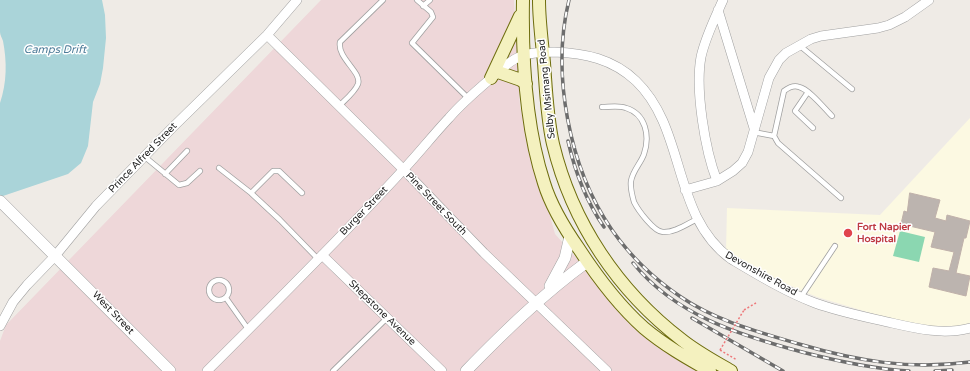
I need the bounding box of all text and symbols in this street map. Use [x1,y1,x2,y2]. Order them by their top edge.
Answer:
street label: Selby Msimang Road [536,39,558,139]
water label: Camps Drift [24,43,86,57]
street label: Prince Alfred Street [106,120,180,196]
street label: Pine Street South [403,170,469,238]
street label: Burger Street [338,184,390,238]
place label: Fort Napier Hospital [857,221,911,244]
marker: Fort Napier Hospital [842,227,854,239]
street label: Devonshire Road [723,249,799,299]
street label: Shepstone Avenue [346,278,418,348]
street label: West Street [90,289,136,337]

